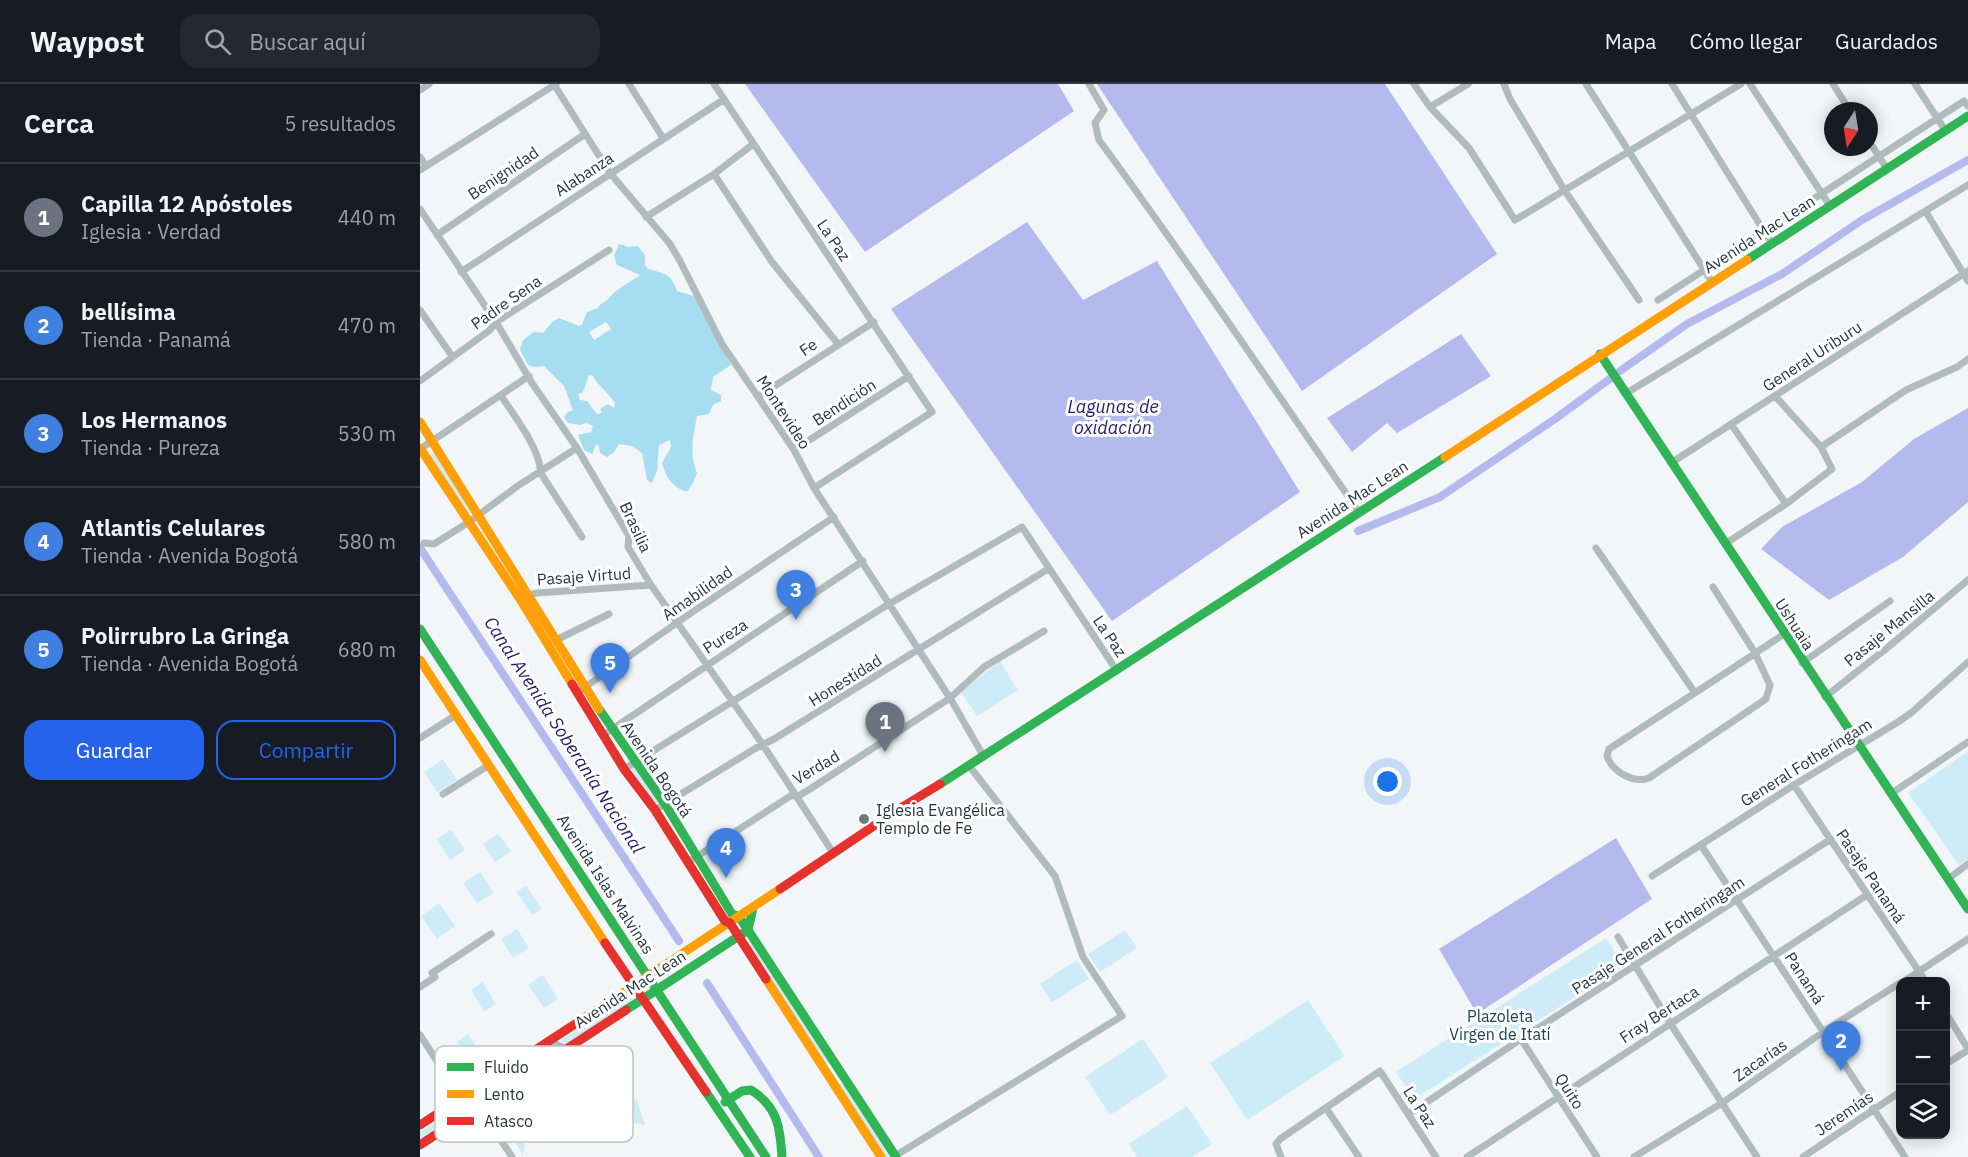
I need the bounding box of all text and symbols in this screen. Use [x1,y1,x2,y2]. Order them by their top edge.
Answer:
search box [180,14,600,68]
text: Waypost [30,23,144,60]
icon: search [201,25,234,58]
text: Buscar aquí [249,27,366,56]
text: Mapa [1605,27,1656,55]
text: Cómo llegar [1689,27,1802,55]
text: Guardados [1835,27,1938,55]
north arrow [1824,102,1878,156]
text: Cerca [24,106,94,140]
text: 5 resultados [284,110,396,137]
street label: Benignidad [464,142,542,204]
street label: Alabanza [551,147,618,200]
text: Capilla 12 Apóstoles [81,189,293,218]
street label: Avenida Mac Lean [1700,191,1818,277]
text: 1 [38,204,50,231]
text: 440 m [338,204,396,231]
street label: La Paz [813,215,855,265]
text: Iglesia · Verdad [81,218,221,245]
street label: Padre Sena [467,270,545,334]
text: bellísima [81,297,176,326]
text: 2 [38,312,50,339]
text: 470 m [338,312,396,339]
street label: General Uriburu [1759,316,1865,396]
text: Tienda · Panamá [81,326,231,353]
street label: Fe [795,334,821,360]
street label: Montevideo [753,371,815,453]
street label: Bendición [808,374,880,430]
water label: Lagunas de oxidación [1067,395,1159,439]
text: Los Hermanos [81,405,227,434]
text: 3 [38,420,50,447]
text: 530 m [338,420,396,447]
text: Tienda · Pureza [81,434,220,461]
street label: Avenida Mac Lean [1293,456,1411,542]
street label: Brasilia [616,499,657,556]
text: Atlantis Celulares [81,513,265,542]
text: 4 [38,528,50,555]
text: 580 m [338,528,396,555]
text: Tienda · Avenida Bogotá [81,542,298,569]
street label: Amabilidad [658,561,736,625]
street label: Pasaje Virtud [536,563,632,589]
pin: 3 [776,570,815,620]
street label: Pasaje Mansilla [1840,585,1939,671]
street label: Ushuaia [1771,594,1819,654]
street label: La Paz [1089,611,1131,661]
water label: Canal Avenida Soberanía Nacional [479,612,650,858]
street label: Pureza [699,614,751,658]
text: Polirrubro La Gringa [81,621,289,650]
text: 5 [38,636,50,663]
text: 680 m [338,636,396,663]
pin: 5 [590,644,630,693]
text: Tienda · Avenida Bogotá [81,650,298,677]
street label: Honestidad [805,650,885,710]
pin: 1 [866,702,904,752]
street label: General Fotheringam [1737,713,1875,811]
street label: Avenida Bogotá [617,717,697,821]
button: Guardar [24,720,204,780]
button: Compartir [216,720,396,780]
street label: Verdad [789,746,843,788]
your location [1373,767,1402,796]
place label: Iglesia Evangélica Templo de Fe [876,800,1005,838]
street label: Avenida Islas Malvinas [553,810,659,958]
marker: Iglesia Evangélica Templo de Fe [857,812,871,826]
street label: Pasaje Panamá [1832,825,1910,927]
pin: 4 [706,828,746,878]
street label: Pasaje General Fotheringam [1568,872,1748,998]
street label: Avenida Mac Lean [571,946,689,1032]
street label: Panamá [1781,948,1829,1008]
map controls [1896,977,1950,1139]
button: + [1896,977,1950,1031]
street label: Fray Bertaca [1616,981,1703,1047]
park label: Plazoleta Virgen de Itatí [1449,1006,1551,1044]
pin: 2 [1822,1022,1860,1071]
button: − [1896,1031,1950,1085]
street label: Zacarías [1729,1034,1791,1086]
legend [435,1046,633,1142]
text: Fluido [484,1057,529,1077]
street label: Quito [1551,1069,1589,1113]
street label: La Paz [1399,1082,1441,1132]
text: Lento [484,1084,524,1104]
button: layers [1896,1085,1950,1139]
street label: Jeremías [1811,1086,1877,1140]
text: Atasco [484,1111,533,1131]

